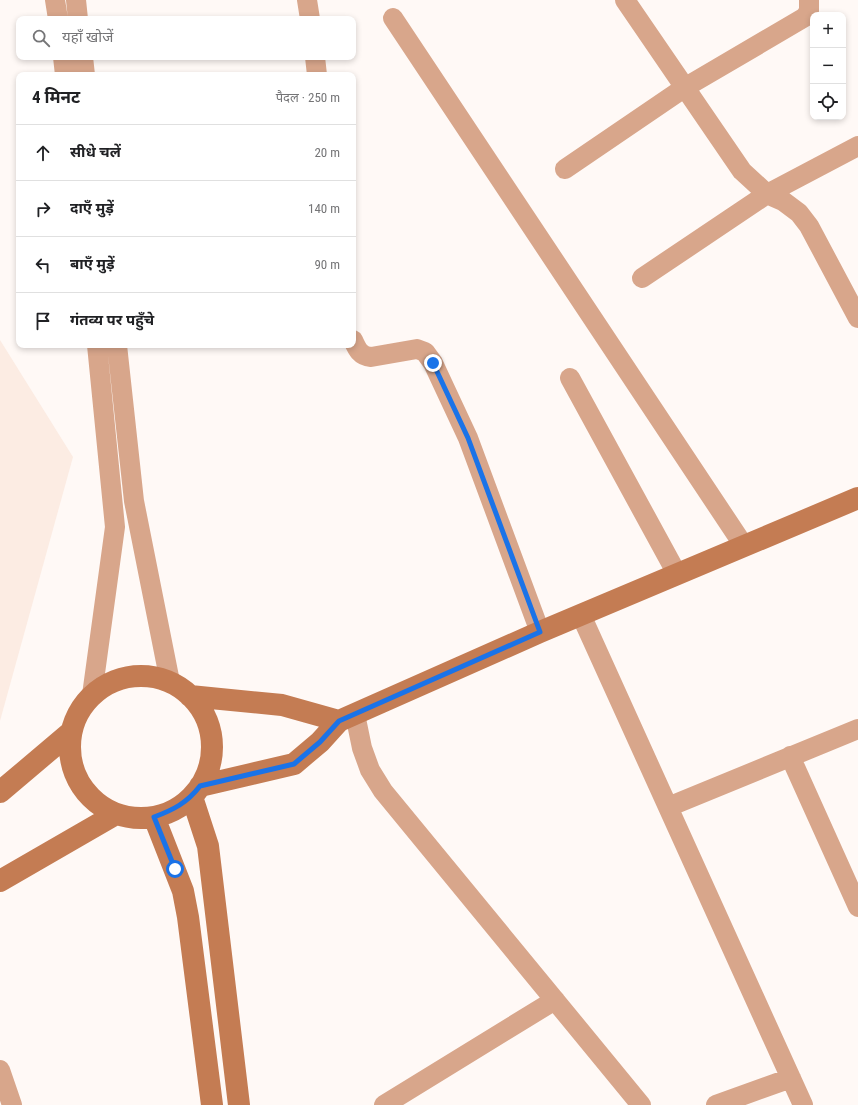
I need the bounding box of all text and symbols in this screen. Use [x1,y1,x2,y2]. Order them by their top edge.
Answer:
map controls [810,12,846,120]
button: + [810,12,846,48]
search box [16,16,356,60]
icon: search [30,27,52,49]
text: यहाँ खोजें [62,28,113,46]
button: − [810,48,846,84]
button: locate [810,84,846,120]
text: 4 मिनट [32,87,80,107]
text: पैदल · 250 m [276,90,340,105]
icon: ahead [32,142,54,164]
text: सीधे चलें [70,143,121,161]
text: 20 m [314,145,340,160]
icon: right [32,198,54,220]
text: दाएँ मुड़ें [70,199,114,217]
text: 140 m [308,201,340,216]
icon: left [32,254,54,276]
text: बाएँ मुड़ें [70,255,115,273]
text: 90 m [314,257,340,272]
icon: arrive [32,310,54,332]
text: गंतव्य पर पहुँचे [70,311,154,329]
route end [424,354,442,372]
route start [166,860,184,878]

